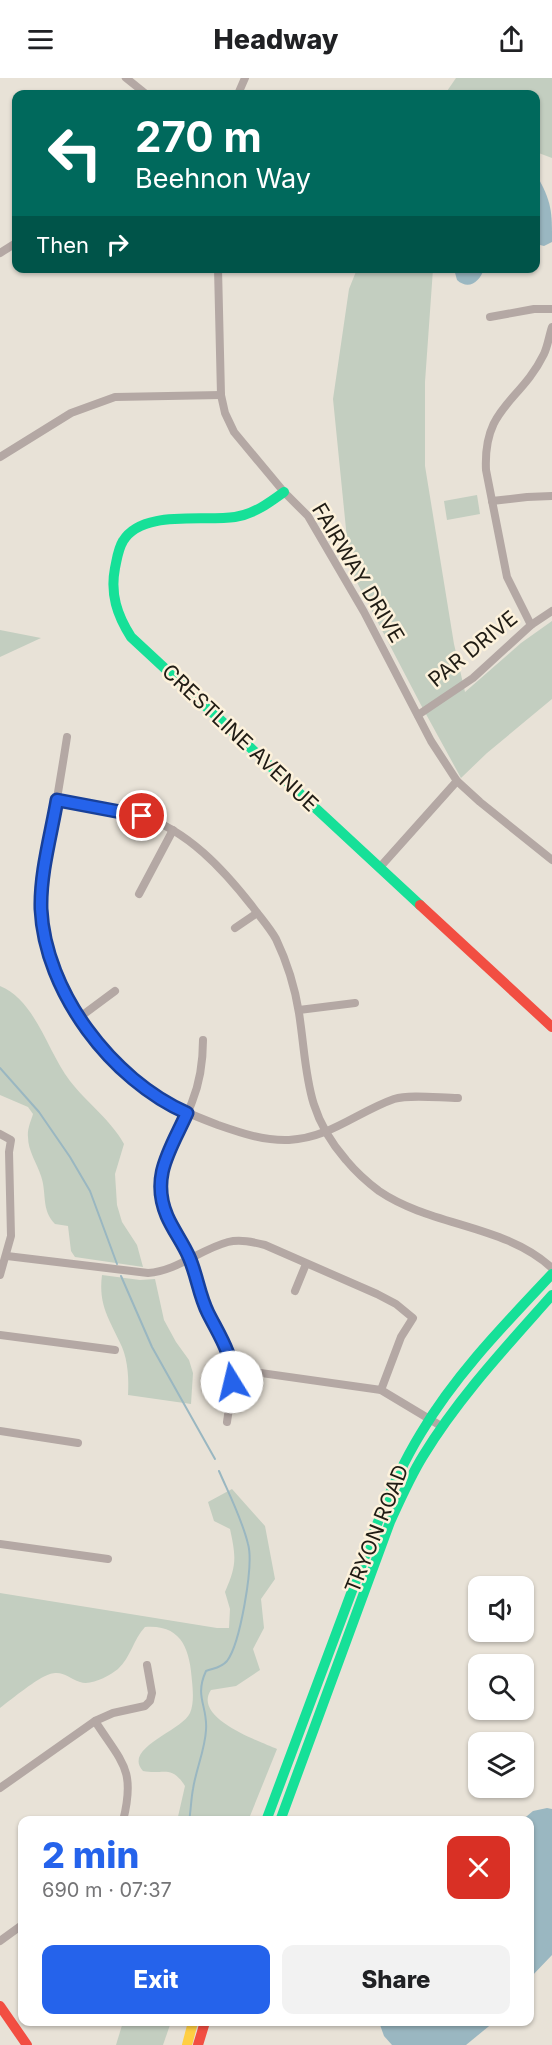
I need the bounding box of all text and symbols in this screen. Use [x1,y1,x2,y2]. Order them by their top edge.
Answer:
icon: menu [24,23,57,56]
text: Headway [213,23,339,56]
icon: share [495,23,528,56]
text: 270 m [135,111,262,162]
icon: left [36,114,114,192]
text: Beehnon Way [135,162,311,195]
icon: right [101,228,134,261]
text: Then [36,232,89,258]
street label: FAIRWAY DRIVE [307,499,410,647]
street label: PAR DRIVE [423,605,522,692]
street label: CRESTLINE AVENUE [157,659,324,817]
pin [116,790,167,841]
icon: arrive [125,799,158,832]
position arrow [200,1350,264,1414]
street label: TRYON ROAD [339,1461,414,1597]
map controls [468,1576,534,1798]
button: sound [468,1576,534,1642]
button: search [468,1654,534,1720]
button: layers [468,1732,534,1798]
text: 2 min [42,1833,139,1877]
button: close [447,1836,510,1899]
text: 690 m · 07:37 [42,1878,172,1902]
button: Exit [42,1945,270,2014]
button: Share [282,1945,510,2014]

